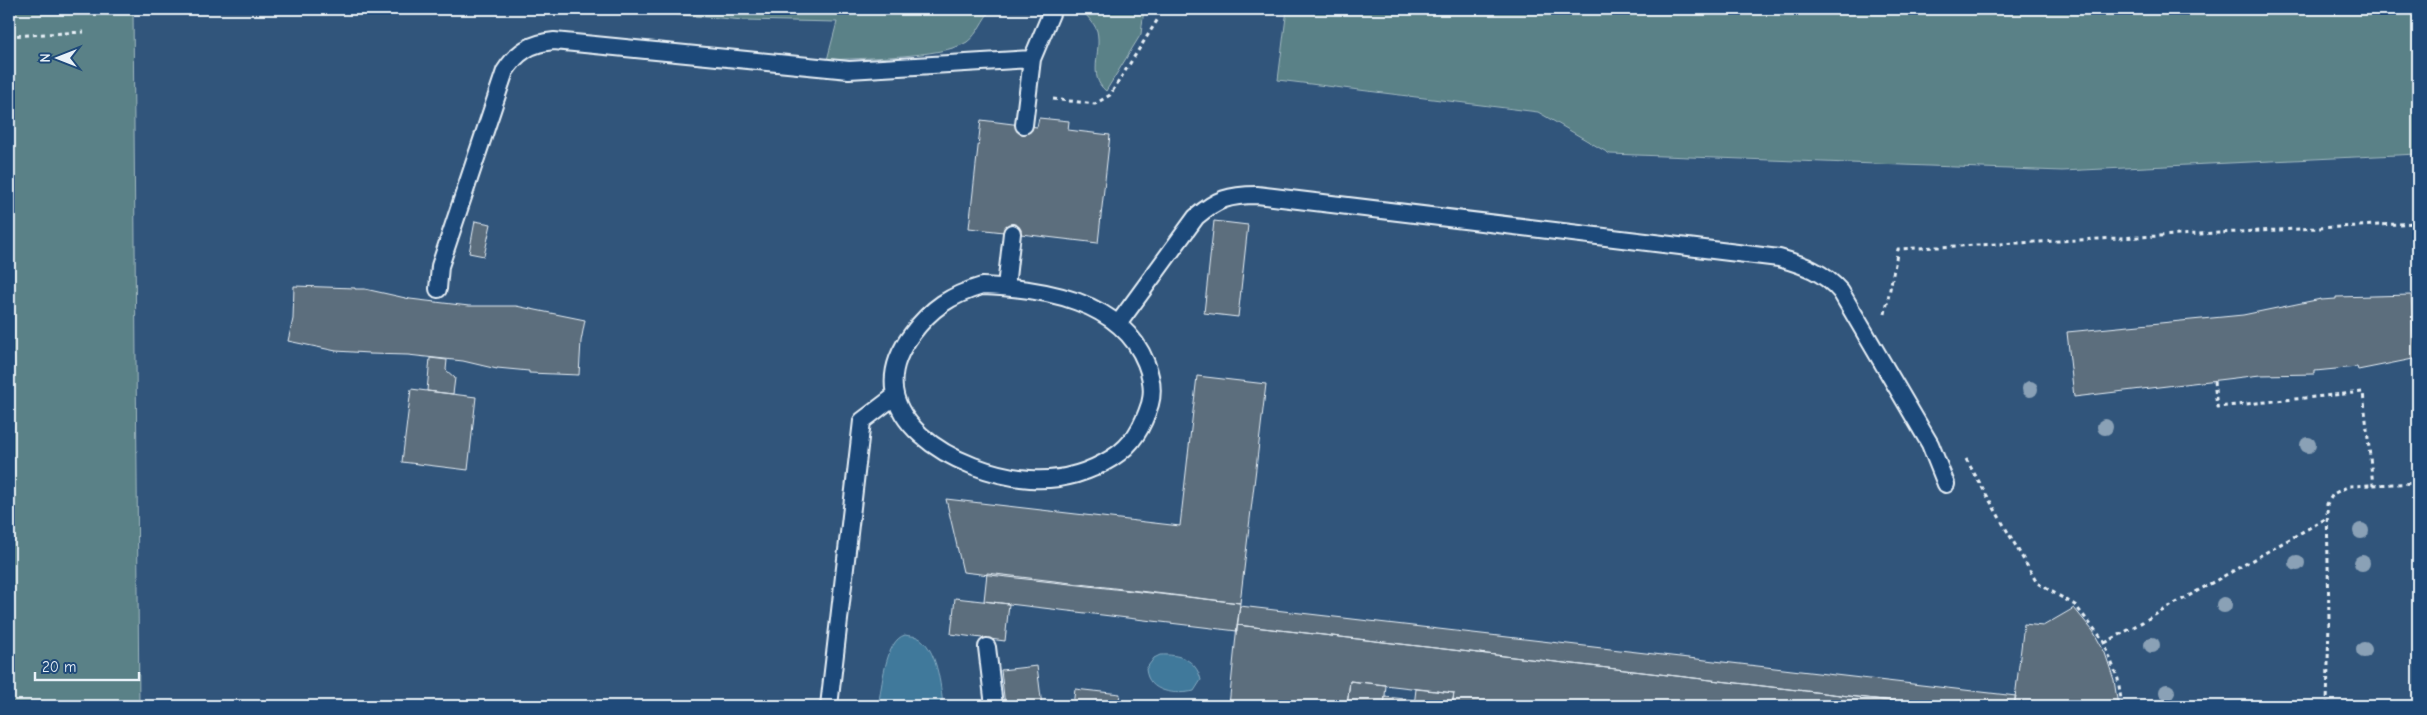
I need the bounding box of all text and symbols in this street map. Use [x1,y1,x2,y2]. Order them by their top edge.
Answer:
north arrow [32,32,82,82]
text: N [37,53,54,63]
scale bar [35,650,139,682]
text: 20 m [42,658,76,676]

